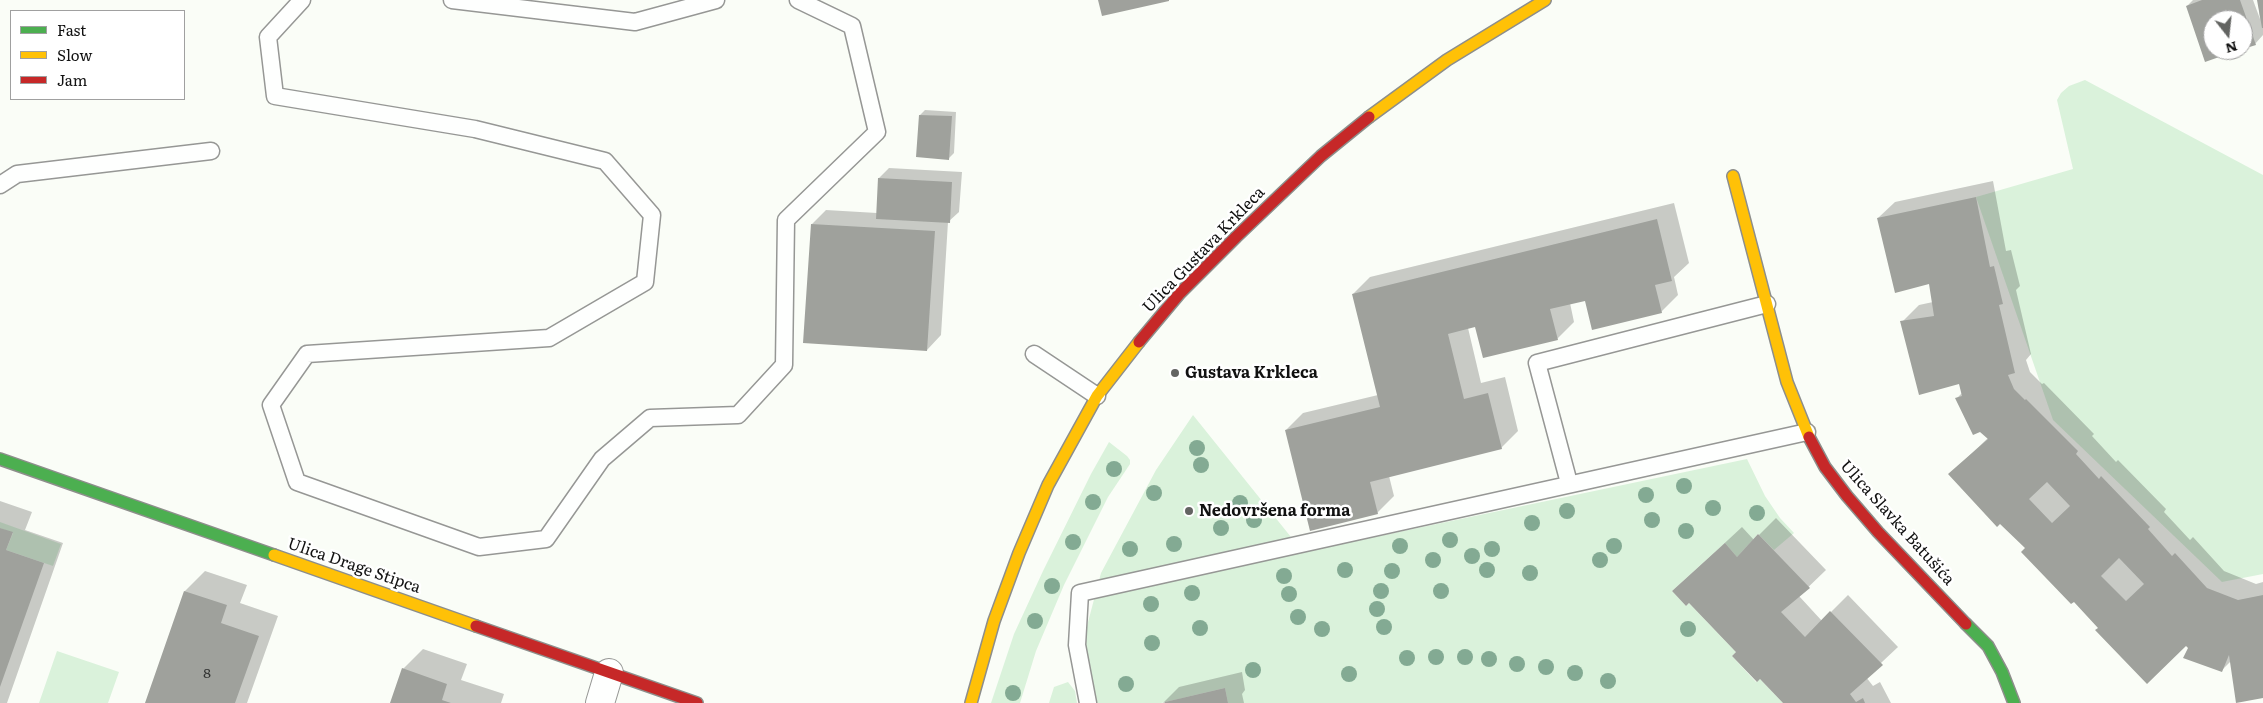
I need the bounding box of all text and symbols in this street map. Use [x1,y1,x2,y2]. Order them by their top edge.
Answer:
legend [10,10,185,100]
north arrow [2203,10,2253,60]
text: Fast [57,18,86,41]
text: N [2223,37,2240,60]
text: Slow [57,43,92,66]
text: Jam [57,68,87,91]
street label: Ulica Gustava Krkleca [1139,183,1269,317]
place label: Gustava Krkleca [1185,363,1318,383]
marker: Gustava Krkleca [1169,367,1181,379]
street label: Ulica Slavka Batušića [1836,457,1958,589]
place label: Nedovršena forma [1199,501,1350,521]
marker: Nedovršena forma [1183,505,1195,517]
street label: Ulica Drage Stipca [285,534,423,598]
house number: 8 [203,666,211,682]

